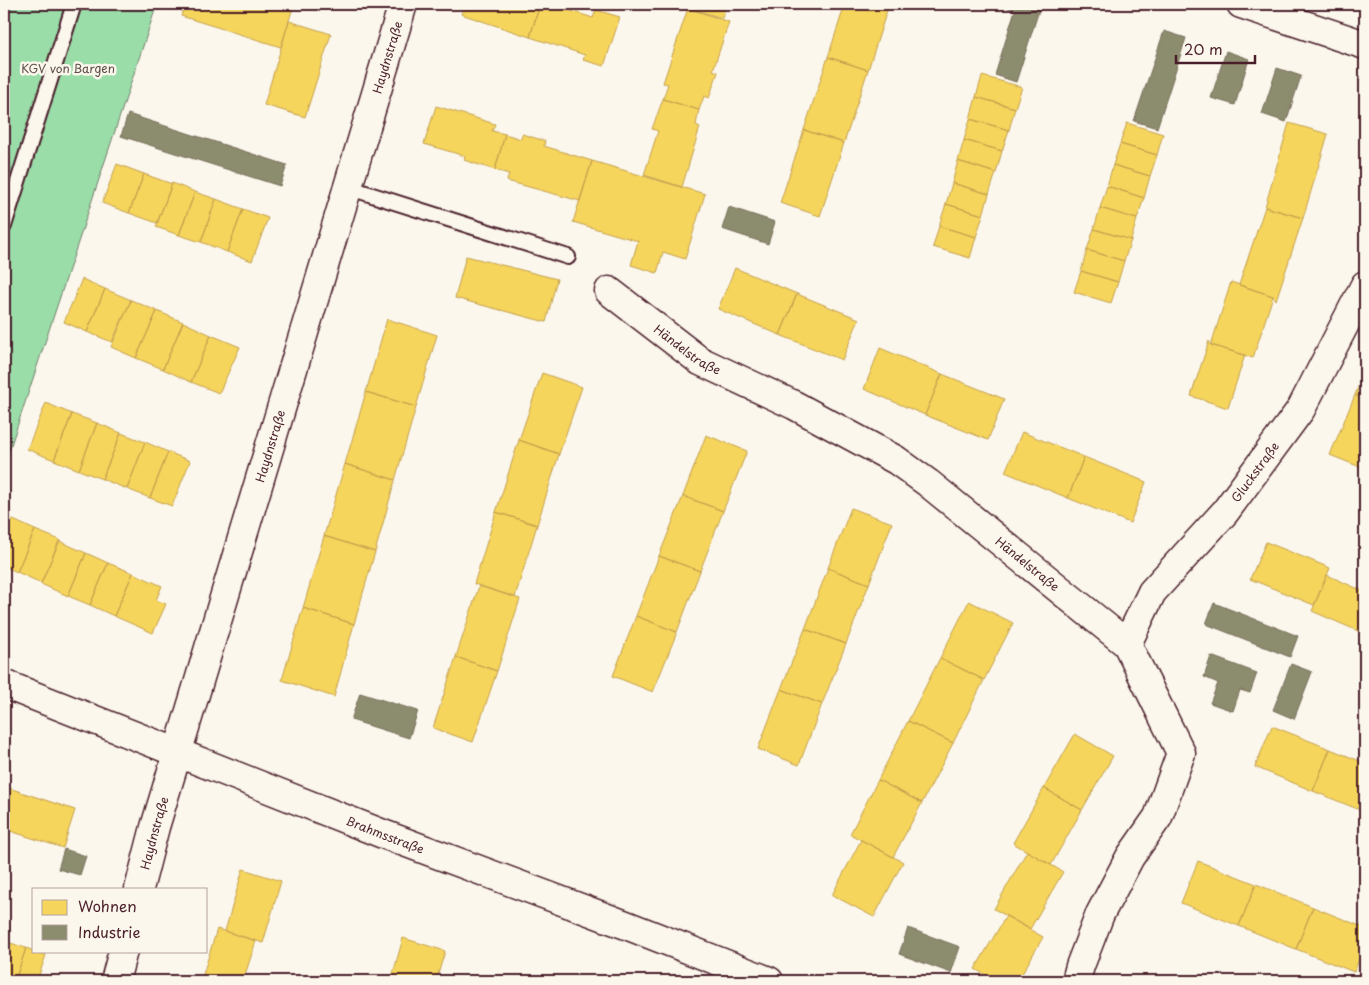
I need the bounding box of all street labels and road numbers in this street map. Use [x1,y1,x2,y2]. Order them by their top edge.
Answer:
street label: Haydnstraße [368,19,406,96]
street label: Händelstraße [650,320,724,379]
street label: Haydnstraße [250,407,289,484]
street label: Gluckstraße [1226,438,1283,506]
street label: Händelstraße [992,532,1064,595]
street label: Haydnstraße [135,794,173,871]
street label: Brahmsstraße [344,811,427,858]

